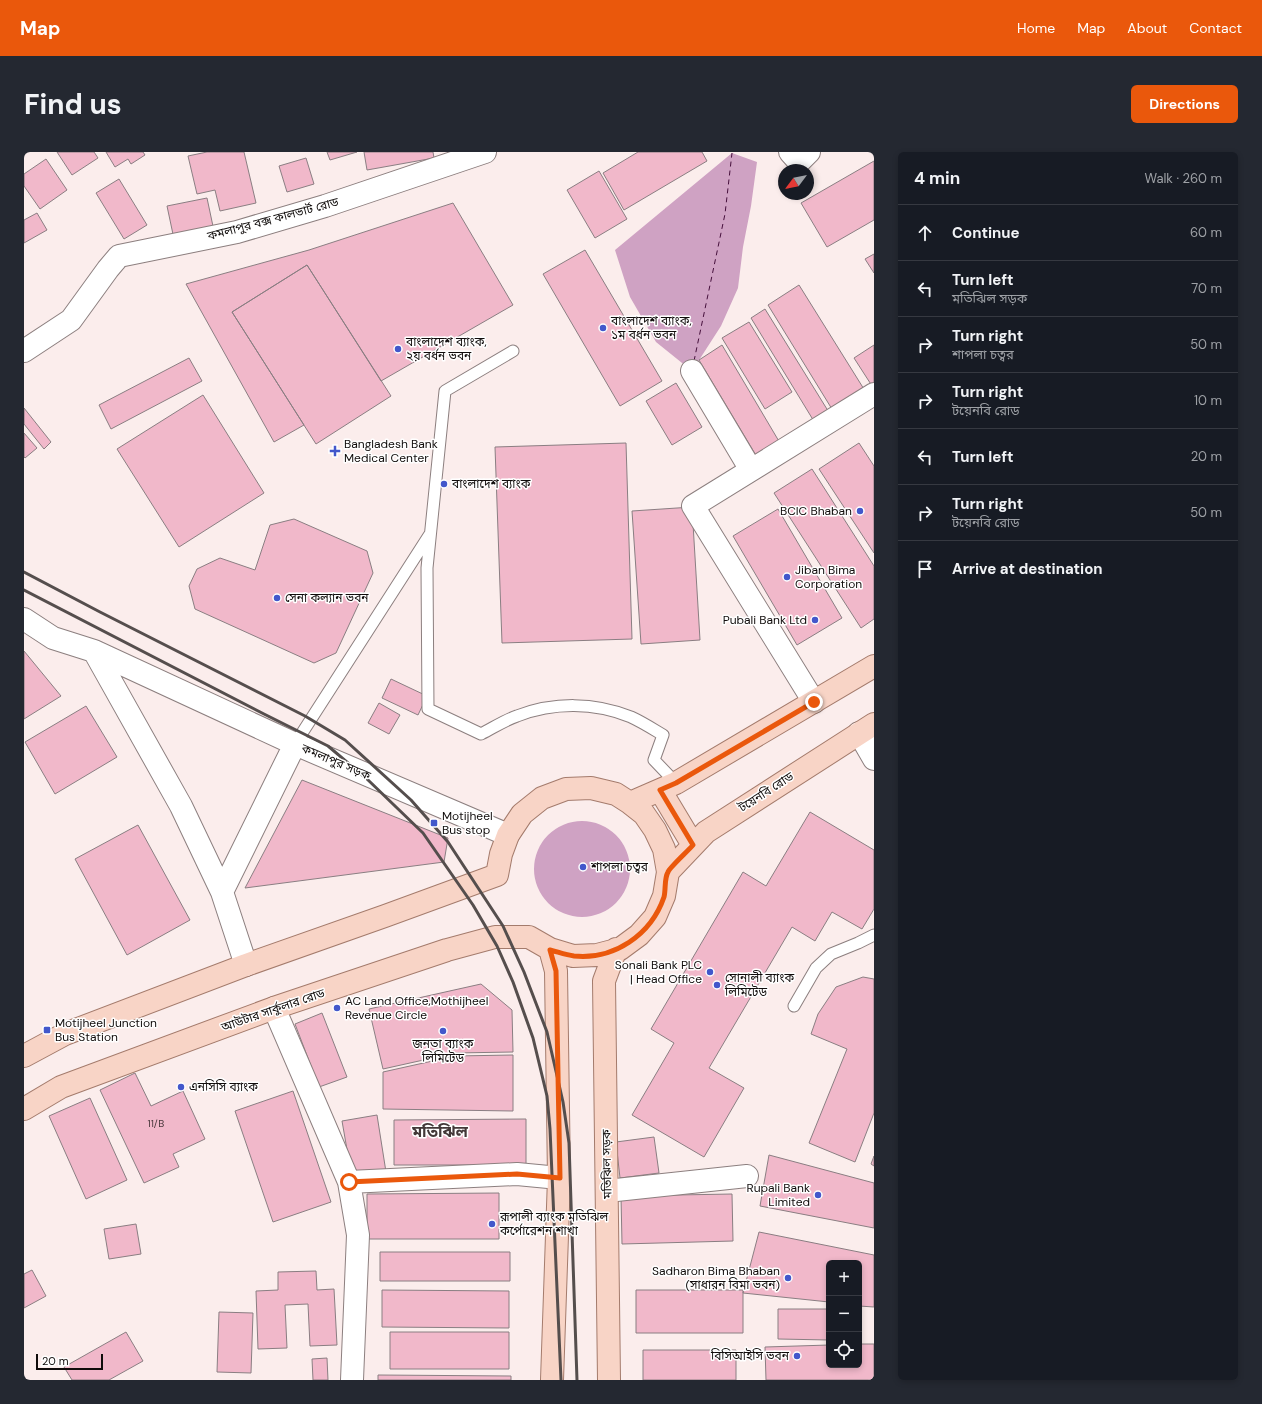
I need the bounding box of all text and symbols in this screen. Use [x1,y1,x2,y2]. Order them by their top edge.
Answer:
text: Map [20,16,60,41]
text: Home [1017,19,1055,37]
text: Map [1077,19,1105,37]
text: About [1127,19,1167,37]
text: Contact [1189,19,1242,37]
button: Directions [1131,85,1238,123]
text: Find us [24,86,122,123]
north arrow [778,164,814,200]
text: 4 min [914,167,960,189]
text: Walk · 260 m [1144,170,1222,187]
street label: কমলাপুর বক্স কালভার্ট রোড [205,193,341,244]
icon: ahead [914,222,936,244]
text: Continue [952,223,1020,243]
text: 60 m [1190,224,1222,241]
text: Turn left [952,270,1013,290]
icon: left [914,278,936,300]
text: 70 m [1191,280,1222,297]
text: মতিঝিল সড়ক [952,290,1027,307]
place label: বাংলাদেশ ব্যাংক, ১ম বর্ধন ভবন [610,313,692,343]
marker: বাংলাদেশ ব্যাংক, ১ম বর্ধন ভবন [598,323,608,333]
text: Turn right [952,326,1023,346]
place label: বাংলাদেশ ব্যাংক, ২য় বর্ধন ভবন [405,334,487,364]
icon: right [914,334,936,356]
text: 50 m [1190,336,1222,353]
marker: বাংলাদেশ ব্যাংক, ২য় বর্ধন ভবন [393,344,403,354]
text: শাপলা চত্বর [952,346,1014,363]
text: Turn right [952,382,1023,402]
icon: right [914,390,936,412]
text: 10 m [1194,392,1222,409]
text: টয়েনবি রোড [952,402,1020,419]
place label: Bangladesh Bank Medical Center [344,436,438,466]
marker: Bangladesh Bank Medical Center [329,445,341,457]
icon: left [914,446,936,468]
text: Turn left [952,447,1013,467]
text: 20 m [1191,448,1222,465]
place label: বাংলাদেশ ব্যাংক [451,476,531,492]
marker: বাংলাদেশ ব্যাংক [439,479,449,489]
text: Turn right [952,494,1023,514]
icon: right [914,502,936,524]
place label: BCIC Bhaban [780,503,852,519]
text: 50 m [1190,504,1222,521]
marker: BCIC Bhaban [855,506,865,516]
text: টয়েনবি রোড [952,514,1020,531]
icon: arrive [914,558,936,580]
text: Arrive at destination [952,559,1103,579]
place label: Jiban Bima Corporation [795,562,862,592]
marker: Jiban Bima Corporation [782,572,792,582]
place label: সেনা কল্যান ভবন [285,590,369,606]
marker: সেনা কল্যান ভবন [272,593,282,603]
place label: Pubali Bank Ltd [723,612,807,628]
marker: Pubali Bank Ltd [810,615,820,625]
route end [805,693,823,711]
street label: কমলাপুর সড়ক [298,740,373,784]
street label: টয়েনবি রোড [735,768,797,816]
place label: Motijheel Bus stop [442,808,493,838]
marker: Motijheel Bus stop [429,818,439,828]
place label: শাপলা চত্বর [590,859,649,875]
marker: শাপলা চত্বর [578,862,588,872]
place label: Sonali Bank PLC | Head Office [615,957,702,987]
marker: Sonali Bank PLC | Head Office [705,967,715,977]
place label: সোনালী ব্যাংক লিমিটেড [724,970,794,1000]
marker: সোনালী ব্যাংক লিমিটেড [712,980,722,990]
street label: আউটার সার্কুলার রোড [218,985,327,1036]
place label: AC Land Office,Mothijheel Revenue Circle [345,993,488,1023]
marker: AC Land Office,Mothijheel Revenue Circle [332,1003,342,1013]
place label: Motijheel Junction Bus Station [55,1015,157,1045]
marker: Motijheel Junction Bus Station [42,1025,52,1035]
marker: জনতা ব্যাংক লিমিটেড [438,1026,448,1036]
place label: জনতা ব্যাংক লিমিটেড [412,1036,474,1066]
place label: এনসিসি ব্যাংক [189,1079,258,1095]
marker: এনসিসি ব্যাংক [176,1082,186,1092]
house number: 11/B [148,1117,164,1130]
district label: মতিঝিল [411,1121,469,1142]
street label: মতিঝিল সড়ক [598,1129,616,1200]
route start [340,1173,358,1191]
place label: Rupali Bank Limited [747,1180,810,1210]
marker: Rupali Bank Limited [813,1190,823,1200]
place label: রূপালী ব্যাংক মতিঝিল কর্পোরেশন শাখা [499,1209,609,1239]
marker: রূপালী ব্যাংক মতিঝিল কর্পোরেশন শাখা [487,1219,497,1229]
map controls [826,1260,862,1368]
button: + [826,1260,862,1296]
place label: Sadharon Bima Bhaban (সাধারন বিমা ভবন) [652,1263,780,1293]
marker: Sadharon Bima Bhaban (সাধারন বিমা ভবন) [783,1273,793,1283]
button: − [826,1296,862,1332]
button: locate [826,1332,862,1368]
place label: বিসিআইসি ভবন [710,1348,790,1364]
marker: বিসিআইসি ভবন [792,1351,802,1361]
scale bar [36,1352,103,1371]
text: 20 m [42,1354,68,1368]

